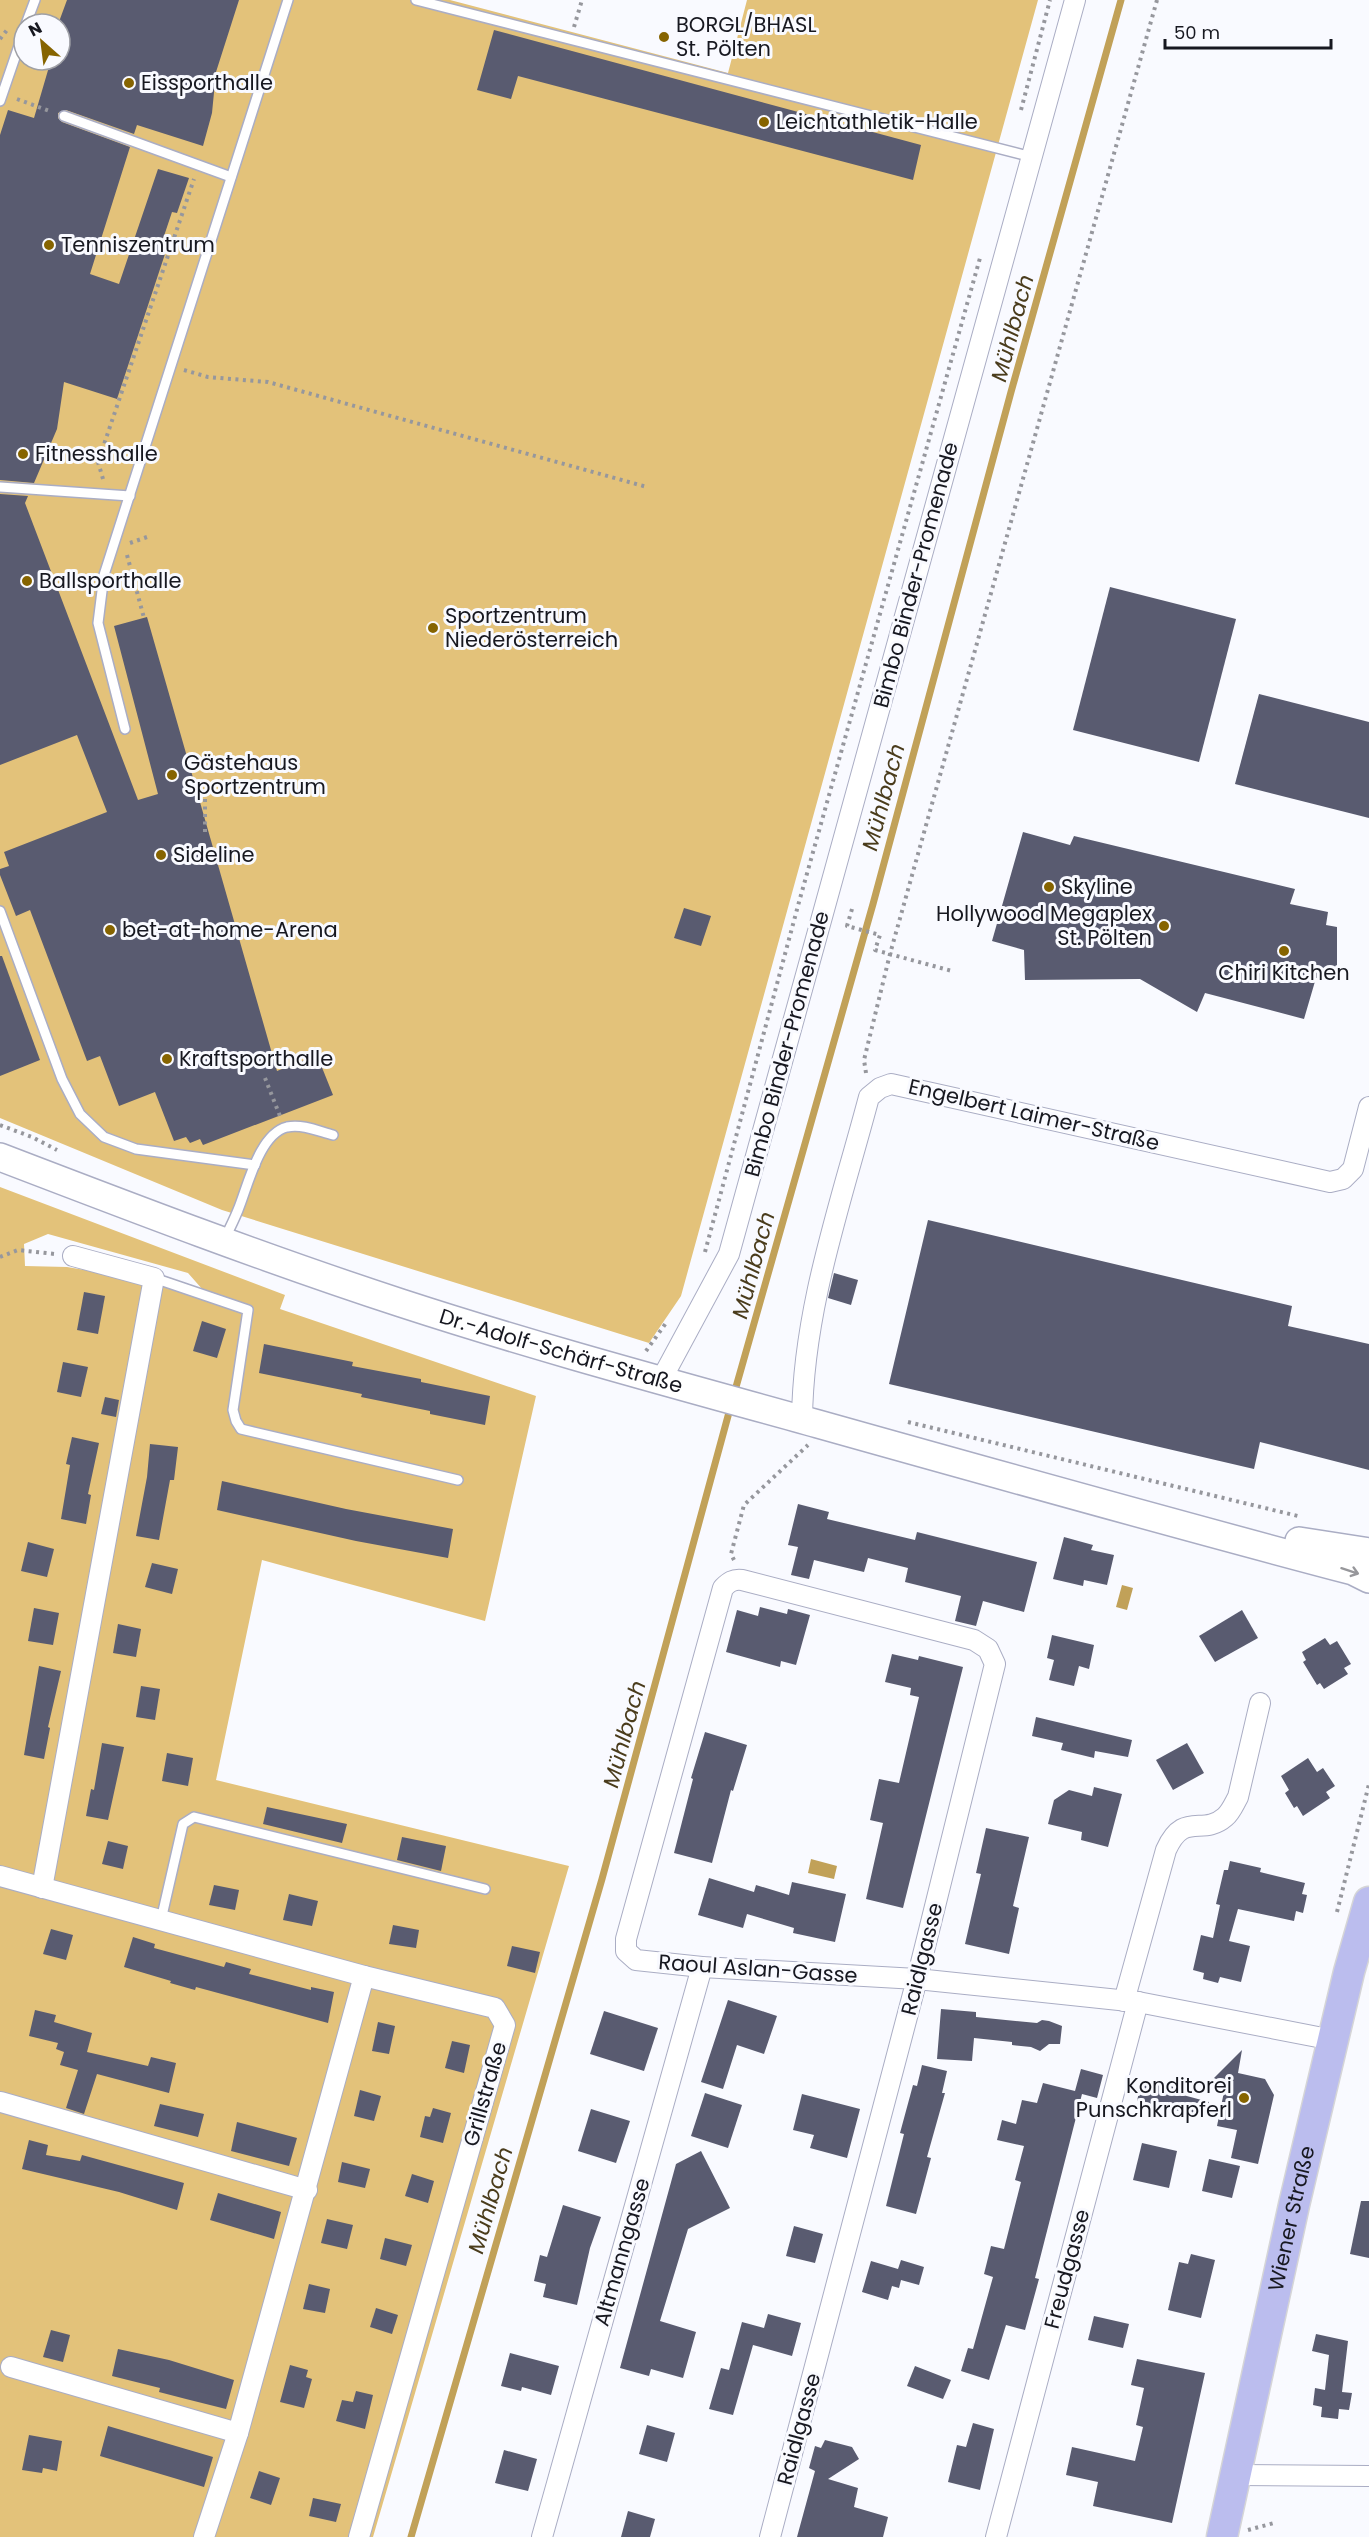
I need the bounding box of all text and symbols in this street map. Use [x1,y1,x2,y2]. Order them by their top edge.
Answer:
place label: BORGL/BHASL St. Pölten [676,10,817,63]
north arrow [12,12,72,72]
scale bar [1165,12,1332,50]
text: N [24,16,46,42]
text: 50 m [1174,20,1220,45]
marker: BORGL/BHASL St. Pölten [657,30,671,44]
place label: Eissporthalle [141,68,273,97]
marker: Eissporthalle [122,76,136,90]
place label: Leichtathletik-Halle [776,107,978,136]
marker: Leichtathletik-Halle [757,115,771,129]
place label: Tenniszentrum [61,230,215,259]
marker: Tenniszentrum [42,238,56,252]
water label: Mühlbach [983,271,1042,385]
place label: Fitnesshalle [35,439,158,468]
street label: Bimbo Binder-Promenade [866,439,965,711]
marker: Fitnesshalle [16,447,30,461]
place label: Ballsporthalle [39,566,181,595]
marker: Ballsporthalle [20,574,34,588]
place label: Sportzentrum Niederösterreich [445,601,618,654]
marker: Sportzentrum Niederösterreich [426,621,440,635]
water label: Mühlbach [854,740,913,854]
place label: Gästehaus Sportzentrum [184,748,326,801]
marker: Gästehaus Sportzentrum [165,768,179,782]
place label: Sideline [173,840,255,869]
marker: Sideline [154,848,168,862]
place label: Skyline [1061,872,1133,901]
marker: Skyline [1042,880,1056,894]
place label: Hollywood Megaplex St. Pölten [936,899,1152,952]
street label: Bimbo Binder-Promenade [737,908,836,1180]
place label: bet-at-home-Arena [122,915,338,944]
marker: Hollywood Megaplex St. Pölten [1157,919,1171,933]
marker: bet-at-home-Arena [103,923,117,937]
marker: Chiri Kitchen [1277,944,1291,958]
place label: Chiri Kitchen [1218,958,1350,987]
place label: Kraftsporthalle [179,1044,333,1073]
marker: Kraftsporthalle [160,1052,174,1066]
street label: Engelbert Laimer-Straße [906,1072,1162,1158]
water label: Mühlbach [724,1208,783,1322]
street label: Dr.-Adolf-Schärf-Straße [436,1301,686,1400]
one-way arrow [1340,1567,1359,1578]
water label: Mühlbach [595,1677,654,1791]
street label: Raidlgasse [894,1900,949,2018]
street label: Raoul Aslan-Gasse [657,1947,859,1990]
street label: Grillstraße [456,2038,513,2150]
place label: Konditorei Punschkrapferl [1076,2071,1232,2124]
marker: Konditorei Punschkrapferl [1237,2091,1251,2105]
water label: Mühlbach [460,2143,520,2257]
street label: Wiener Straße [1261,2143,1321,2294]
street label: Altmanngasse [586,2174,657,2329]
street label: Freudgasse [1037,2206,1096,2332]
street label: Raidlgasse [770,2370,827,2488]

